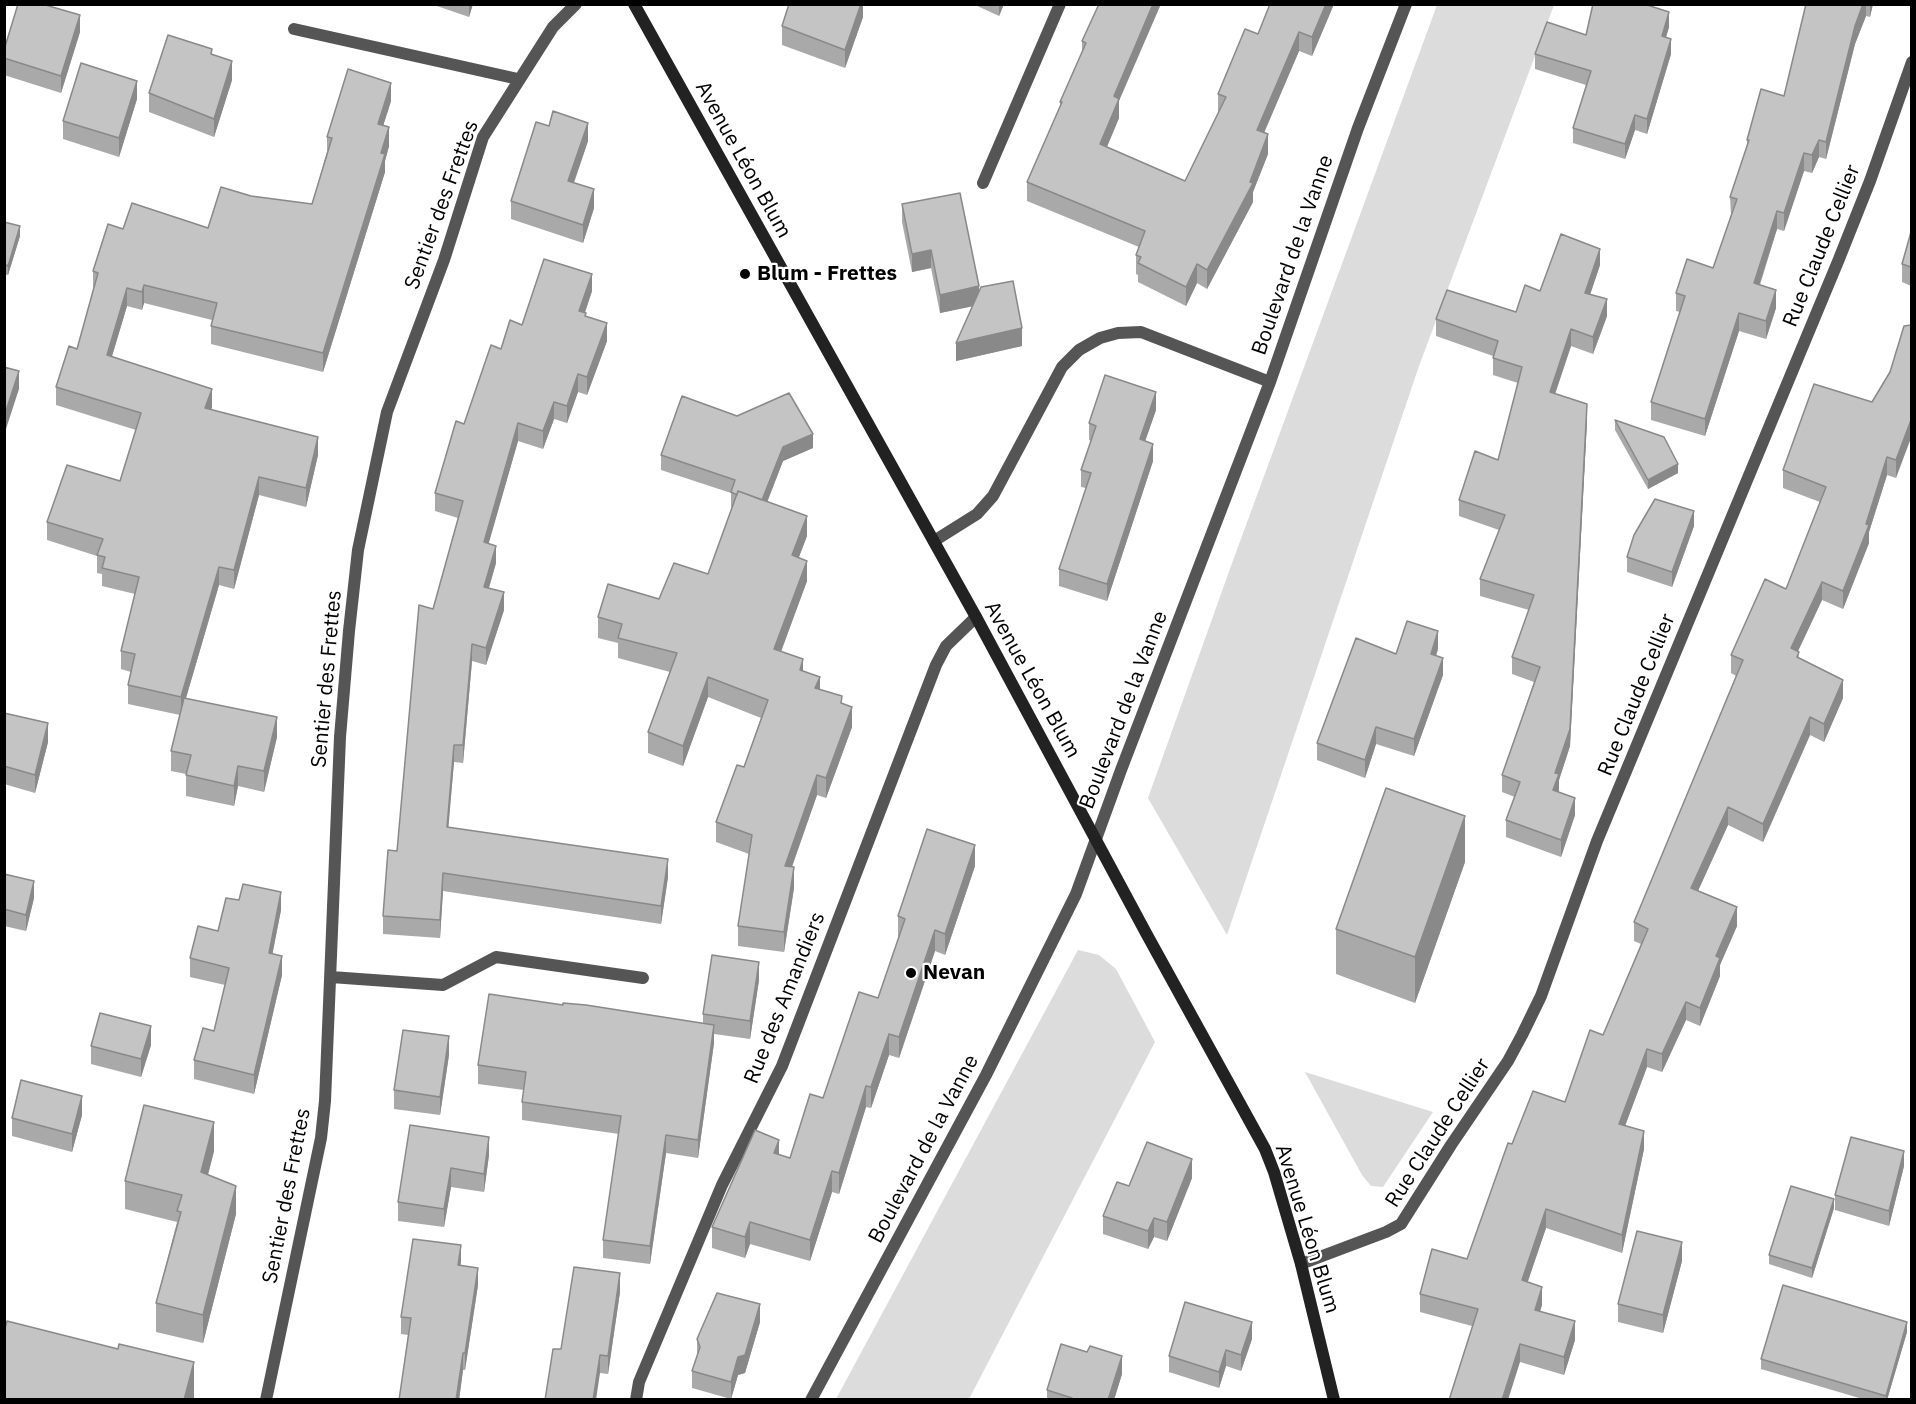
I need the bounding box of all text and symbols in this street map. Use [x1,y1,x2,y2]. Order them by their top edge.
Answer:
street label: Avenue Léon Blum [689,77,797,243]
street label: Sentier des Frettes [400,117,484,293]
street label: Boulevard de la Vanne [1247,152,1339,358]
street label: Rue Claude Cellier [1778,161,1866,331]
place label: Blum - Frettes [757,261,897,287]
marker: Blum - Frettes [738,267,752,281]
street label: Sentier des Frettes [307,589,347,769]
street label: Avenue Léon Blum [978,597,1086,763]
street label: Boulevard de la Vanne [1075,608,1173,812]
street label: Rue Claude Cellier [1593,610,1681,780]
street label: Rue des Amandiers [739,909,831,1087]
place label: Nevan [923,960,985,986]
marker: Nevan [904,966,918,980]
street label: Boulevard de la Vanne [864,1050,984,1248]
street label: Rue Claude Cellier [1380,1054,1496,1212]
street label: Sentier des Frettes [258,1106,316,1286]
street label: Avenue Léon Blum [1269,1142,1345,1316]

